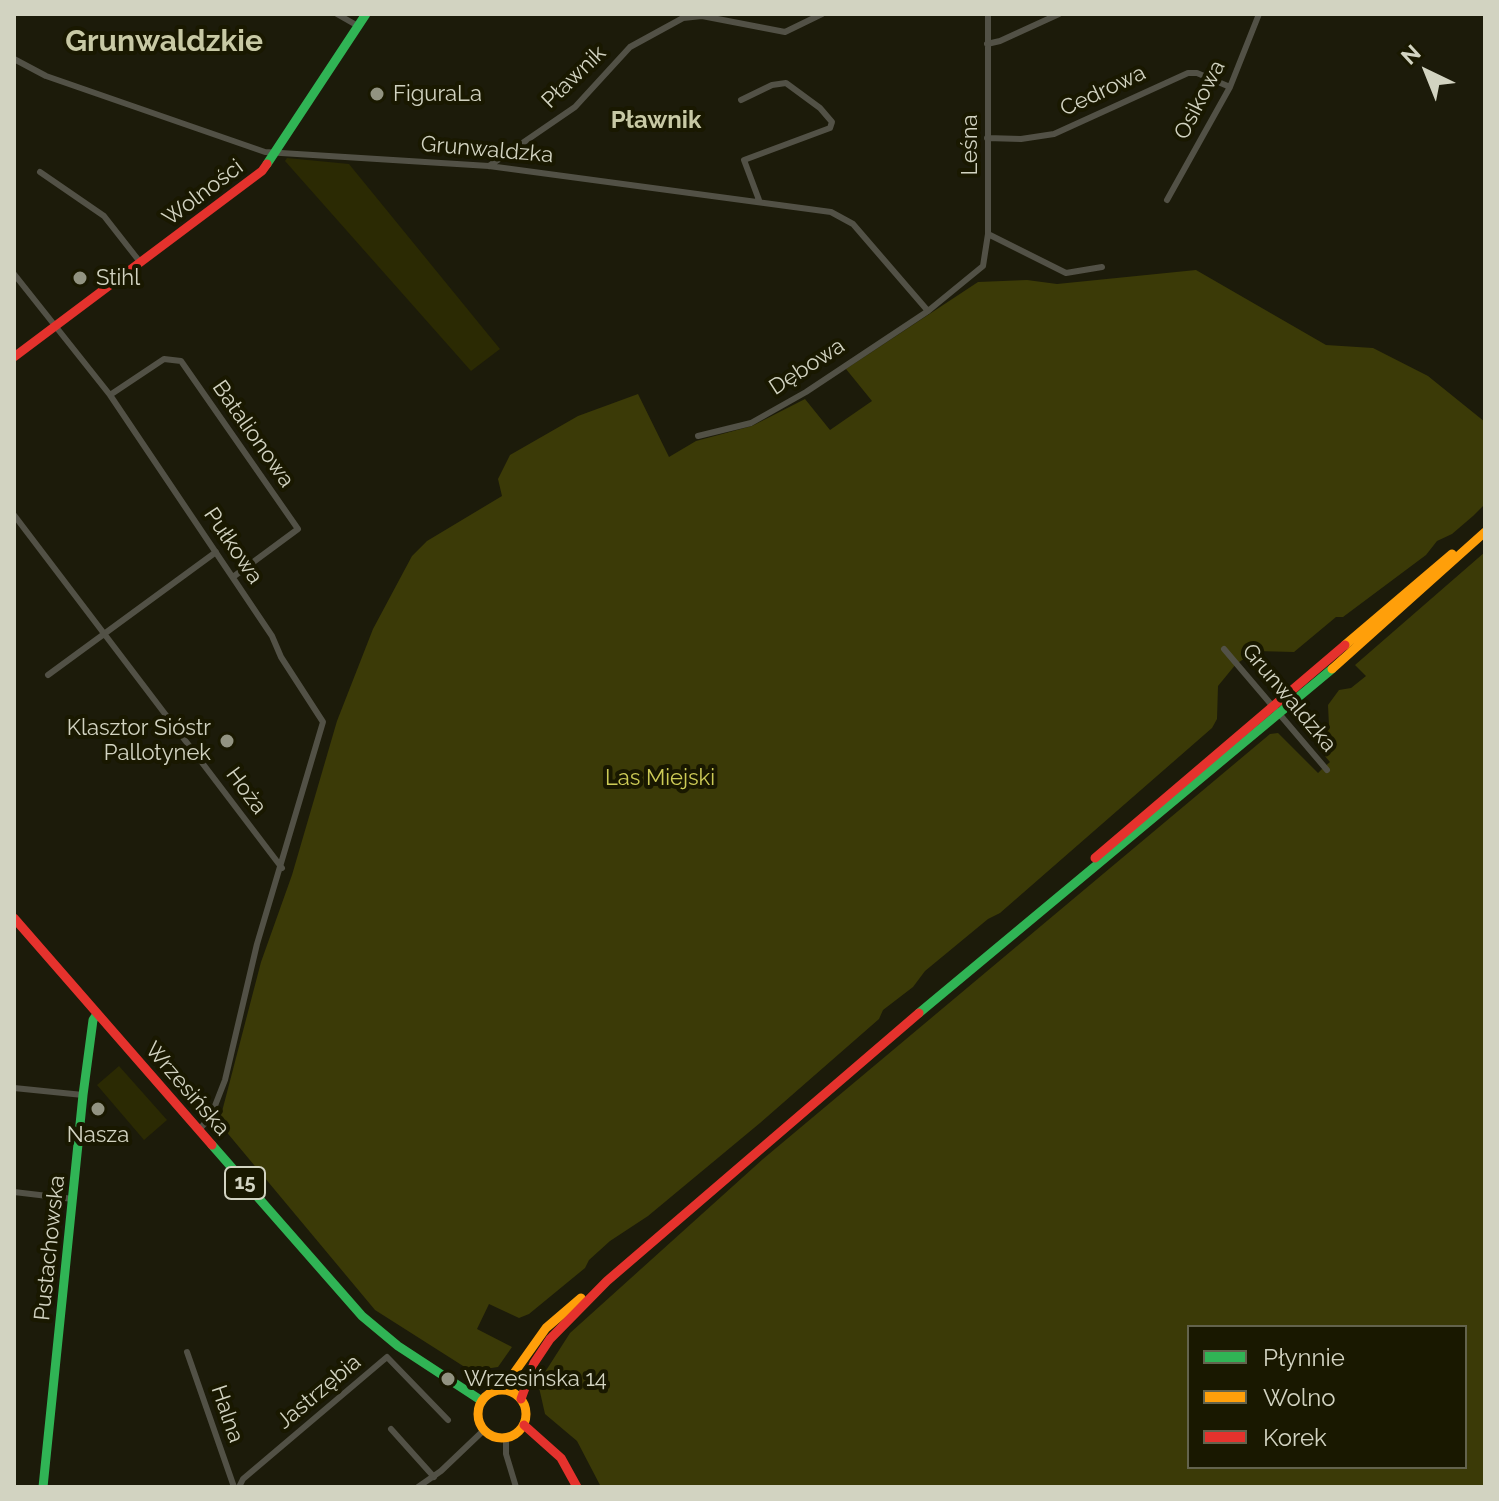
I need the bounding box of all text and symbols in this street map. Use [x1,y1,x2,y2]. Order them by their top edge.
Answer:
district label: Grunwaldzkie [65,24,263,60]
north arrow [1387,32,1467,112]
text: N [1396,39,1426,70]
street label: Pławnik [536,40,612,114]
street label: Osikowa [1169,56,1231,144]
street label: Cedrowa [1056,60,1150,122]
place label: FiguraLa [393,81,482,107]
marker: FiguraLa [368,85,386,103]
district label: Pławnik [611,107,701,135]
street label: Leśna [957,115,983,175]
street label: Grunwaldzka [420,131,554,169]
street label: Wolności [158,154,248,232]
place label: Stihl [96,265,140,291]
marker: Stihl [71,269,89,287]
street label: Dębowa [764,333,850,401]
street label: Batalionowa [206,375,300,493]
street label: Pułkowa [198,503,268,589]
street label: Grunwaldzka [1236,639,1342,757]
place label: Klasztor Sióstr Pallotynek [67,715,211,766]
marker: Klasztor Sióstr Pallotynek [218,732,236,750]
street label: Hoża [220,762,272,820]
park label: Las Miejski [605,765,715,791]
street label: Wrzesińska [139,1037,235,1141]
marker: Nasza [89,1100,107,1118]
place label: Nasza [67,1122,129,1148]
road number: 15 [225,1167,265,1199]
street label: Pustachowska [29,1174,71,1322]
legend [1187,1325,1467,1469]
text: Płynnie [1263,1343,1345,1372]
street label: Jastrzębia [271,1349,367,1435]
place label: Wrzesińska 14 [464,1366,607,1392]
marker: Wrzesińska 14 [439,1370,457,1388]
street label: Halna [205,1382,249,1446]
text: Wolno [1263,1383,1336,1412]
text: Korek [1263,1423,1327,1452]

